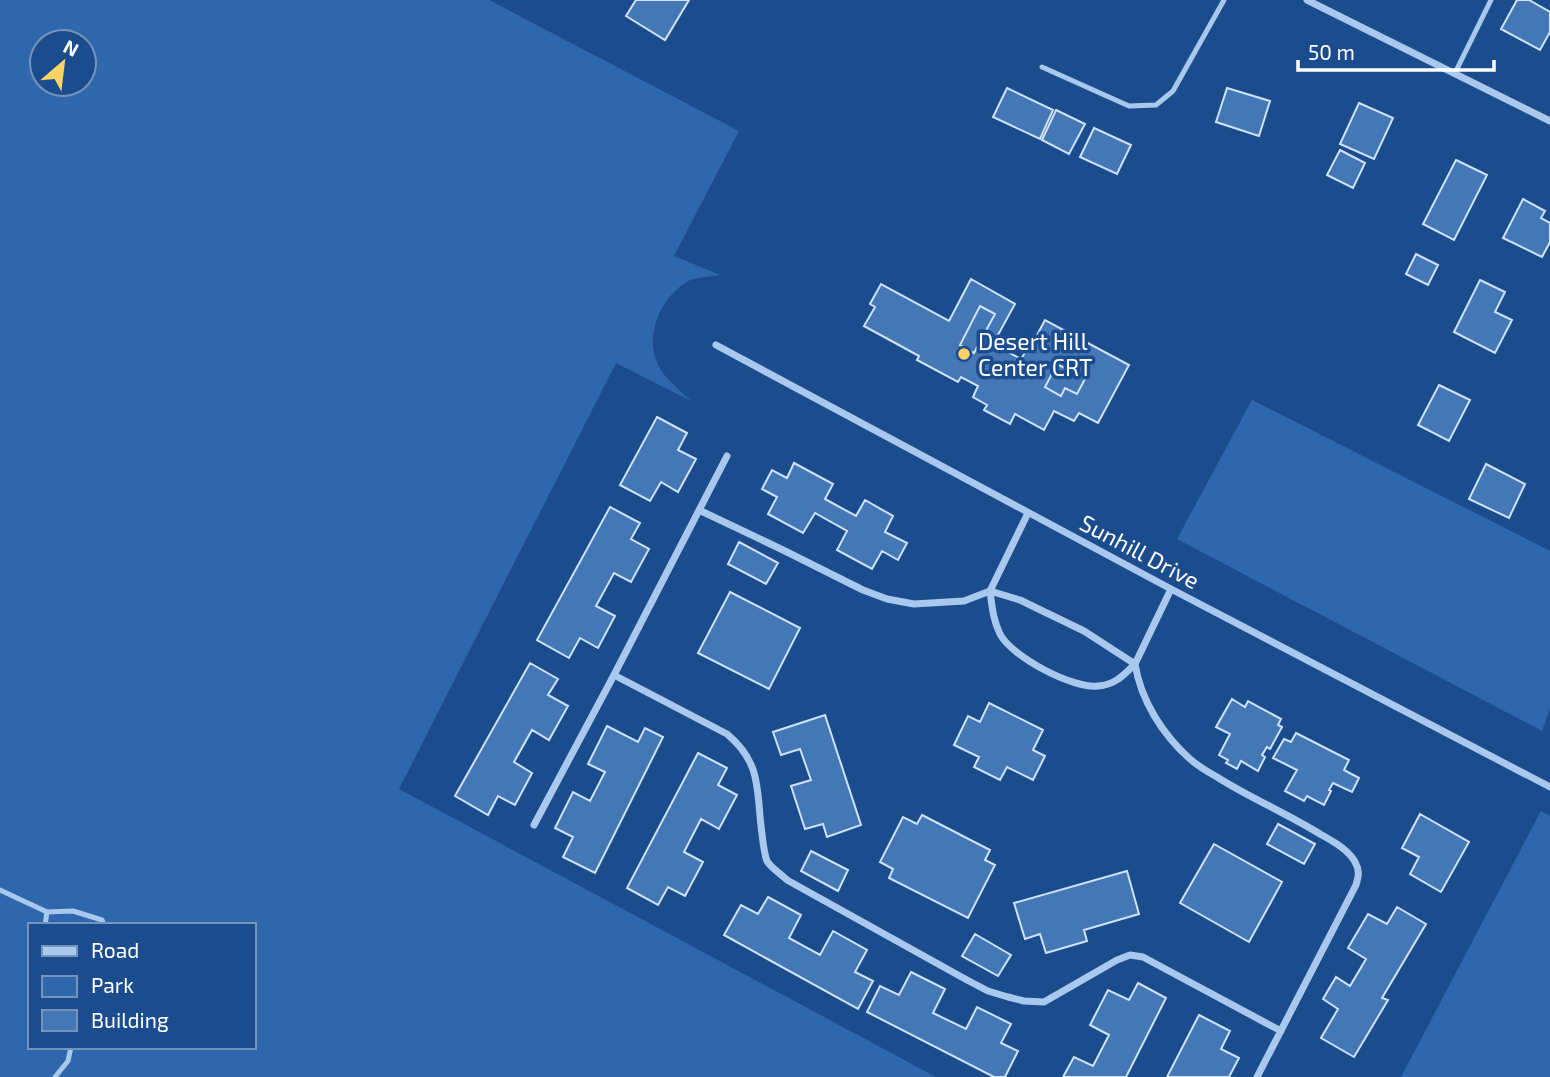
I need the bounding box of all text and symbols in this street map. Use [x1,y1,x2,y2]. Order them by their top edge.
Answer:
north arrow [28,28,98,98]
scale bar [1298,28,1494,72]
text: N [60,34,83,61]
text: 50 m [1308,39,1355,64]
place label: Desert Hill Center CRT [978,327,1092,381]
marker: Desert Hill Center CRT [956,346,972,362]
street label: Sunhill Drive [1075,508,1205,594]
legend [28,923,256,1049]
text: Road [91,937,139,962]
text: Park [91,972,134,997]
text: Building [91,1007,169,1032]

